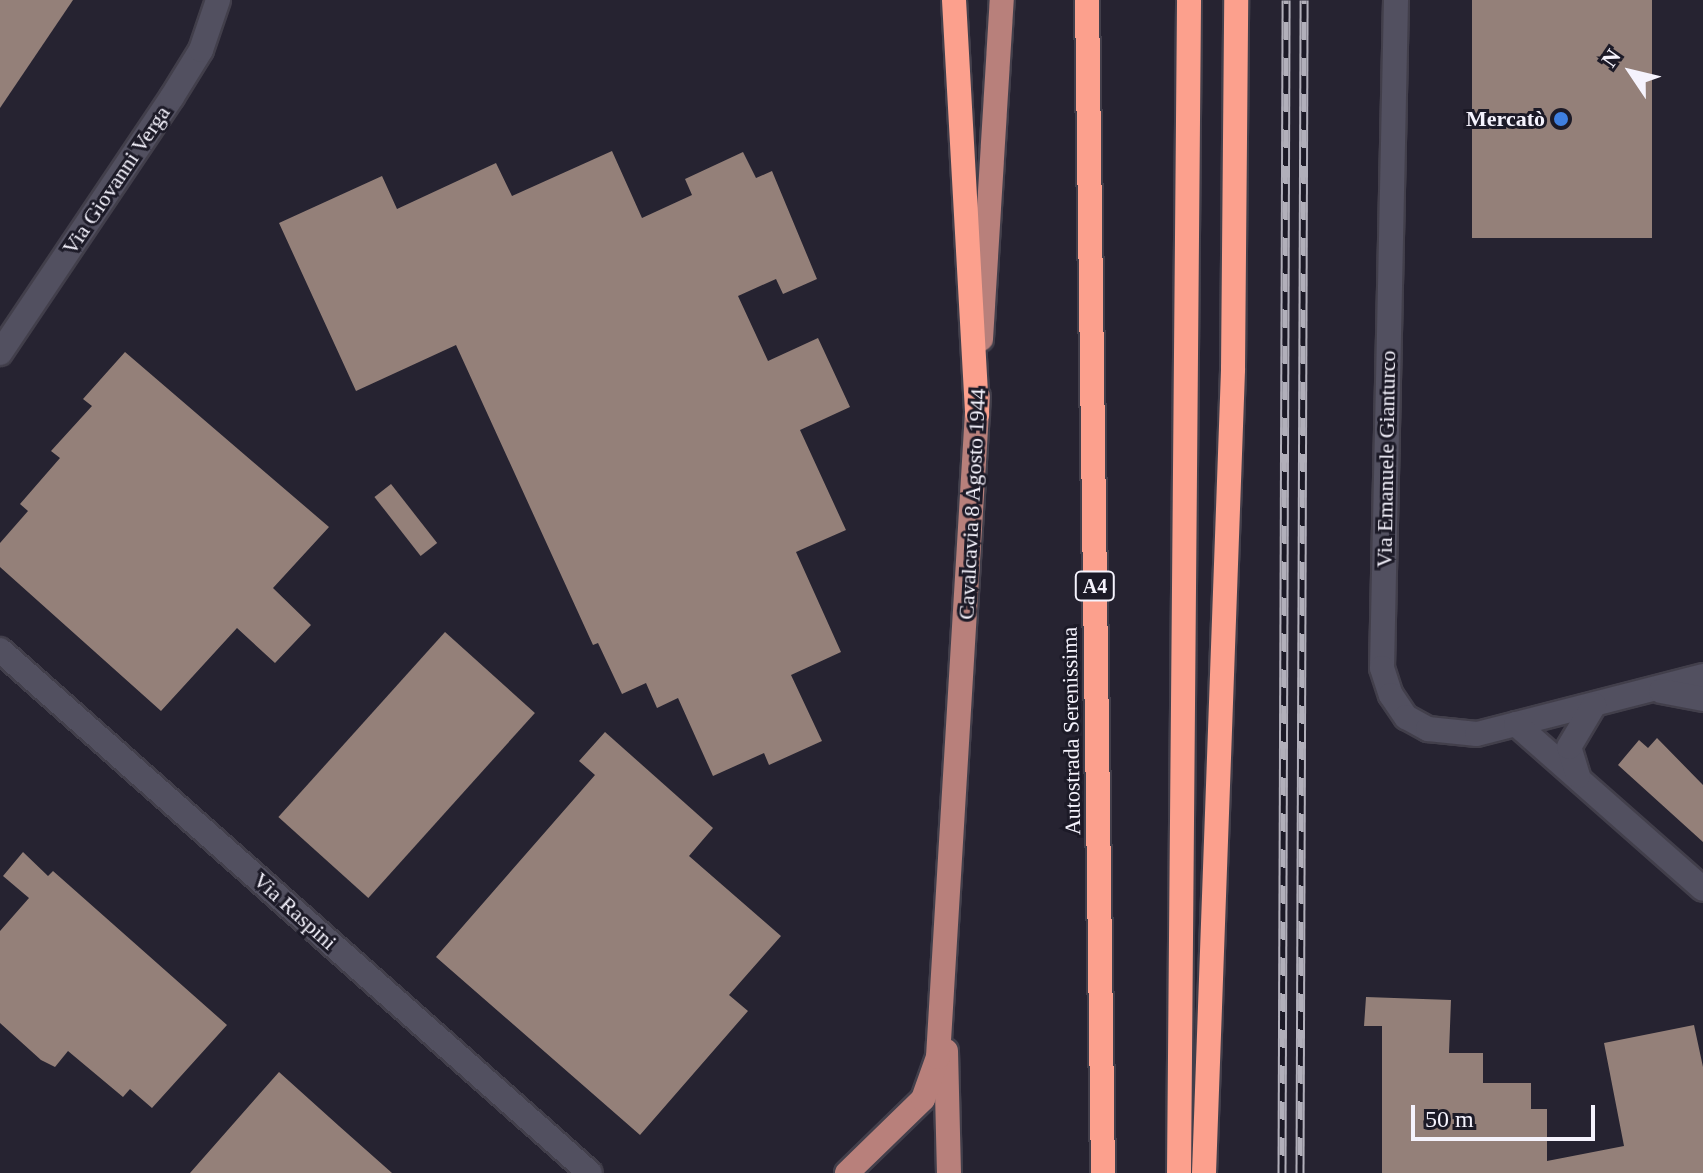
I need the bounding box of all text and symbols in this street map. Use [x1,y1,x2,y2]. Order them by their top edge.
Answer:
north arrow [1591,32,1671,112]
text: N [1596,44,1626,72]
street label: Via Giovanni Verga [56,100,176,260]
place label: Mercatò [1466,106,1545,132]
marker: Mercatò [1552,110,1570,128]
street label: Via Emanuele Gianturco [1371,350,1401,568]
street label: Cavalcavia 8 Agosto 1944 [953,387,991,621]
road number: A4 [1073,570,1117,602]
street label: Autostrada Serenissima [1056,627,1086,835]
street label: Via Raspini [248,867,342,955]
scale bar [1415,1089,1599,1139]
text: 50 m [1425,1106,1474,1132]

